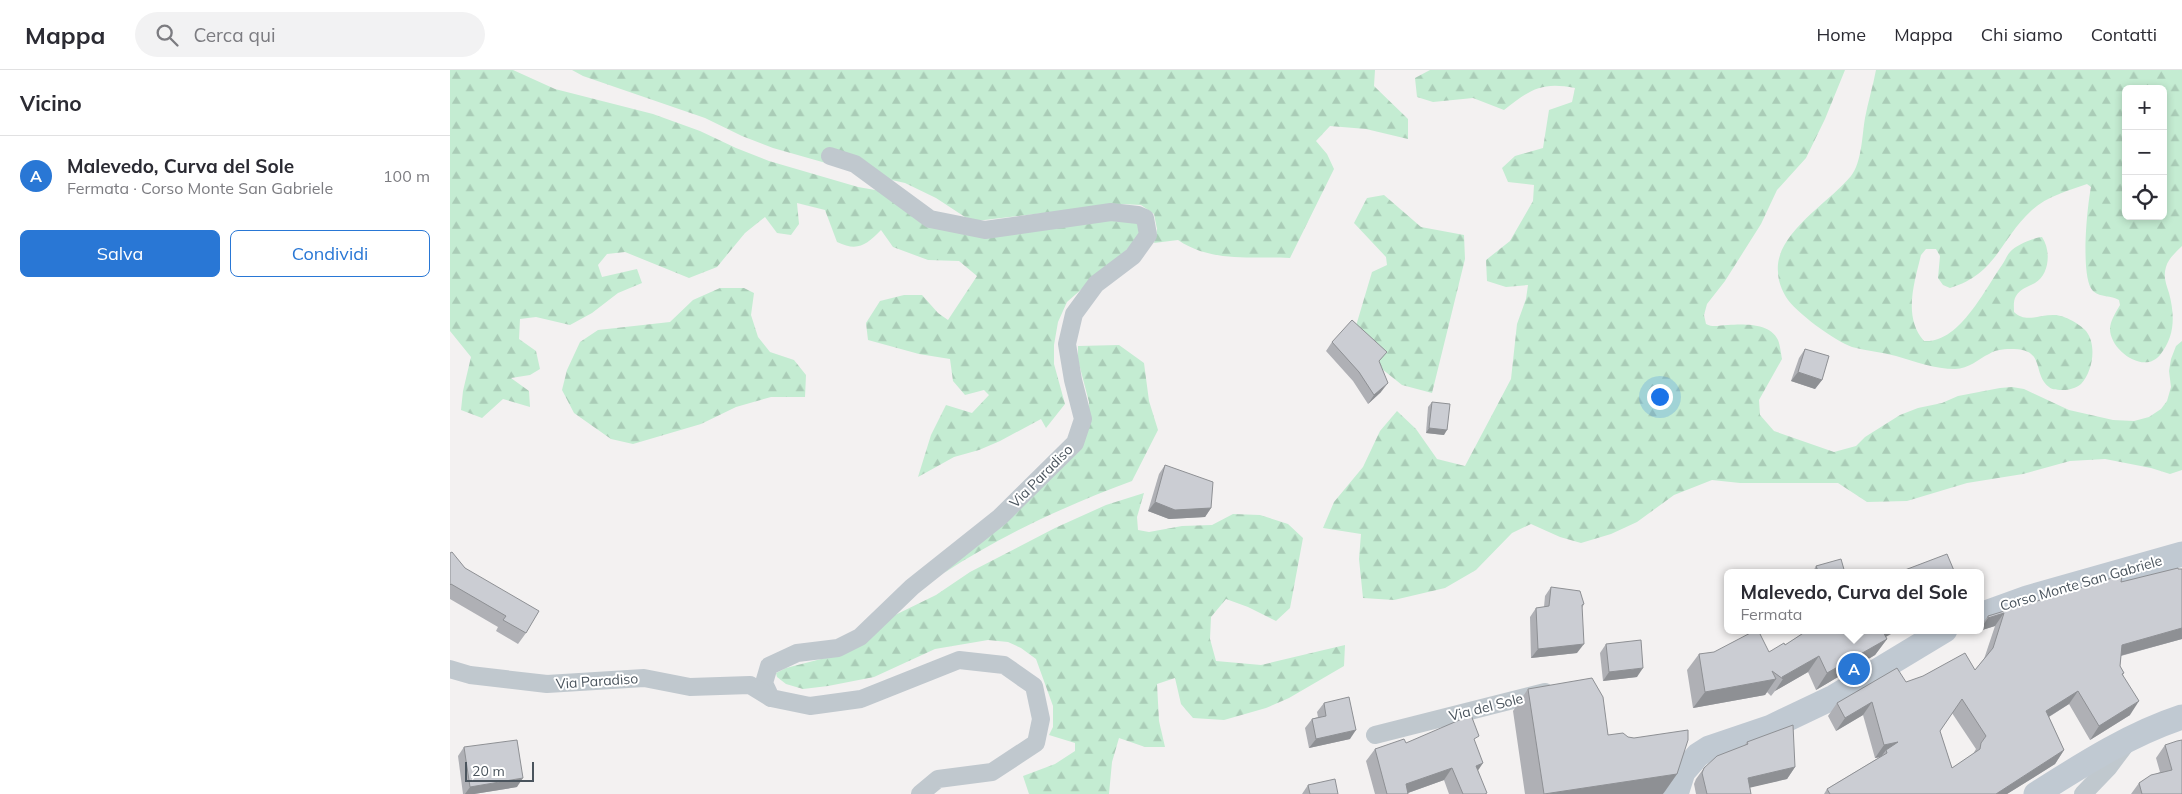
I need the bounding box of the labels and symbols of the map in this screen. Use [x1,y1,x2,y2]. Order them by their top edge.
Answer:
your location [1647,384,1673,410]
street label: Via Paradiso [1005,440,1077,512]
street label: Corso Monte San Gabriele [1998,551,2164,615]
pin: A [1838,650,1870,688]
street label: Via Paradiso [555,669,639,693]
street label: Via del Sole [1447,689,1525,725]
scale bar [465,759,534,782]

